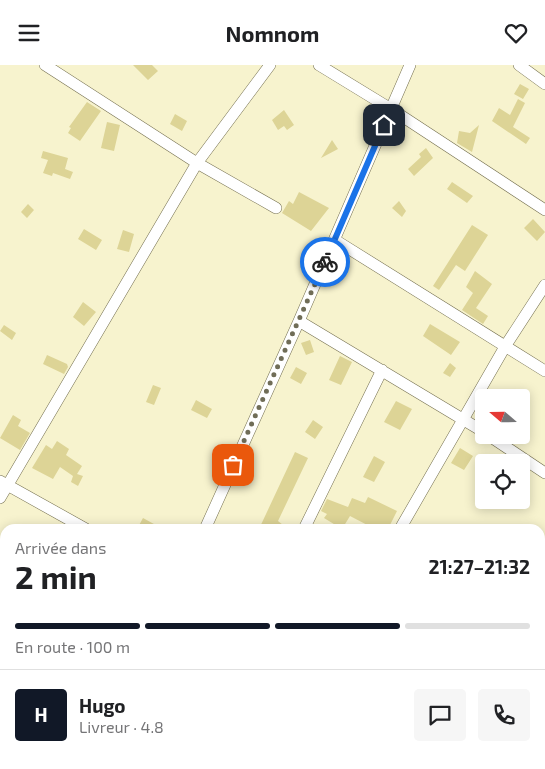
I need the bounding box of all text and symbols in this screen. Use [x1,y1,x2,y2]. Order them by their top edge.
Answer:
icon: menu [15,19,43,47]
icon: heart [502,19,530,47]
text: Nomnom [226,20,319,46]
pin [363,104,405,146]
icon: home [370,111,398,139]
courier [300,237,350,287]
icon: bike [311,248,339,276]
north arrow [475,389,530,444]
map controls [475,389,530,509]
pin [212,444,254,486]
icon: bag [219,451,247,479]
button: locate [475,454,530,509]
text: Arrivée dans [15,538,106,557]
text: 21:27–21:32 [429,555,530,578]
text: 2 min [15,557,97,595]
text: En route · 100 m [15,637,130,656]
button: chat [414,689,466,741]
button: phone [478,689,530,741]
text: Hugo [79,694,126,717]
text: H [34,703,48,726]
text: Livreur · 4.8 [79,717,164,736]

